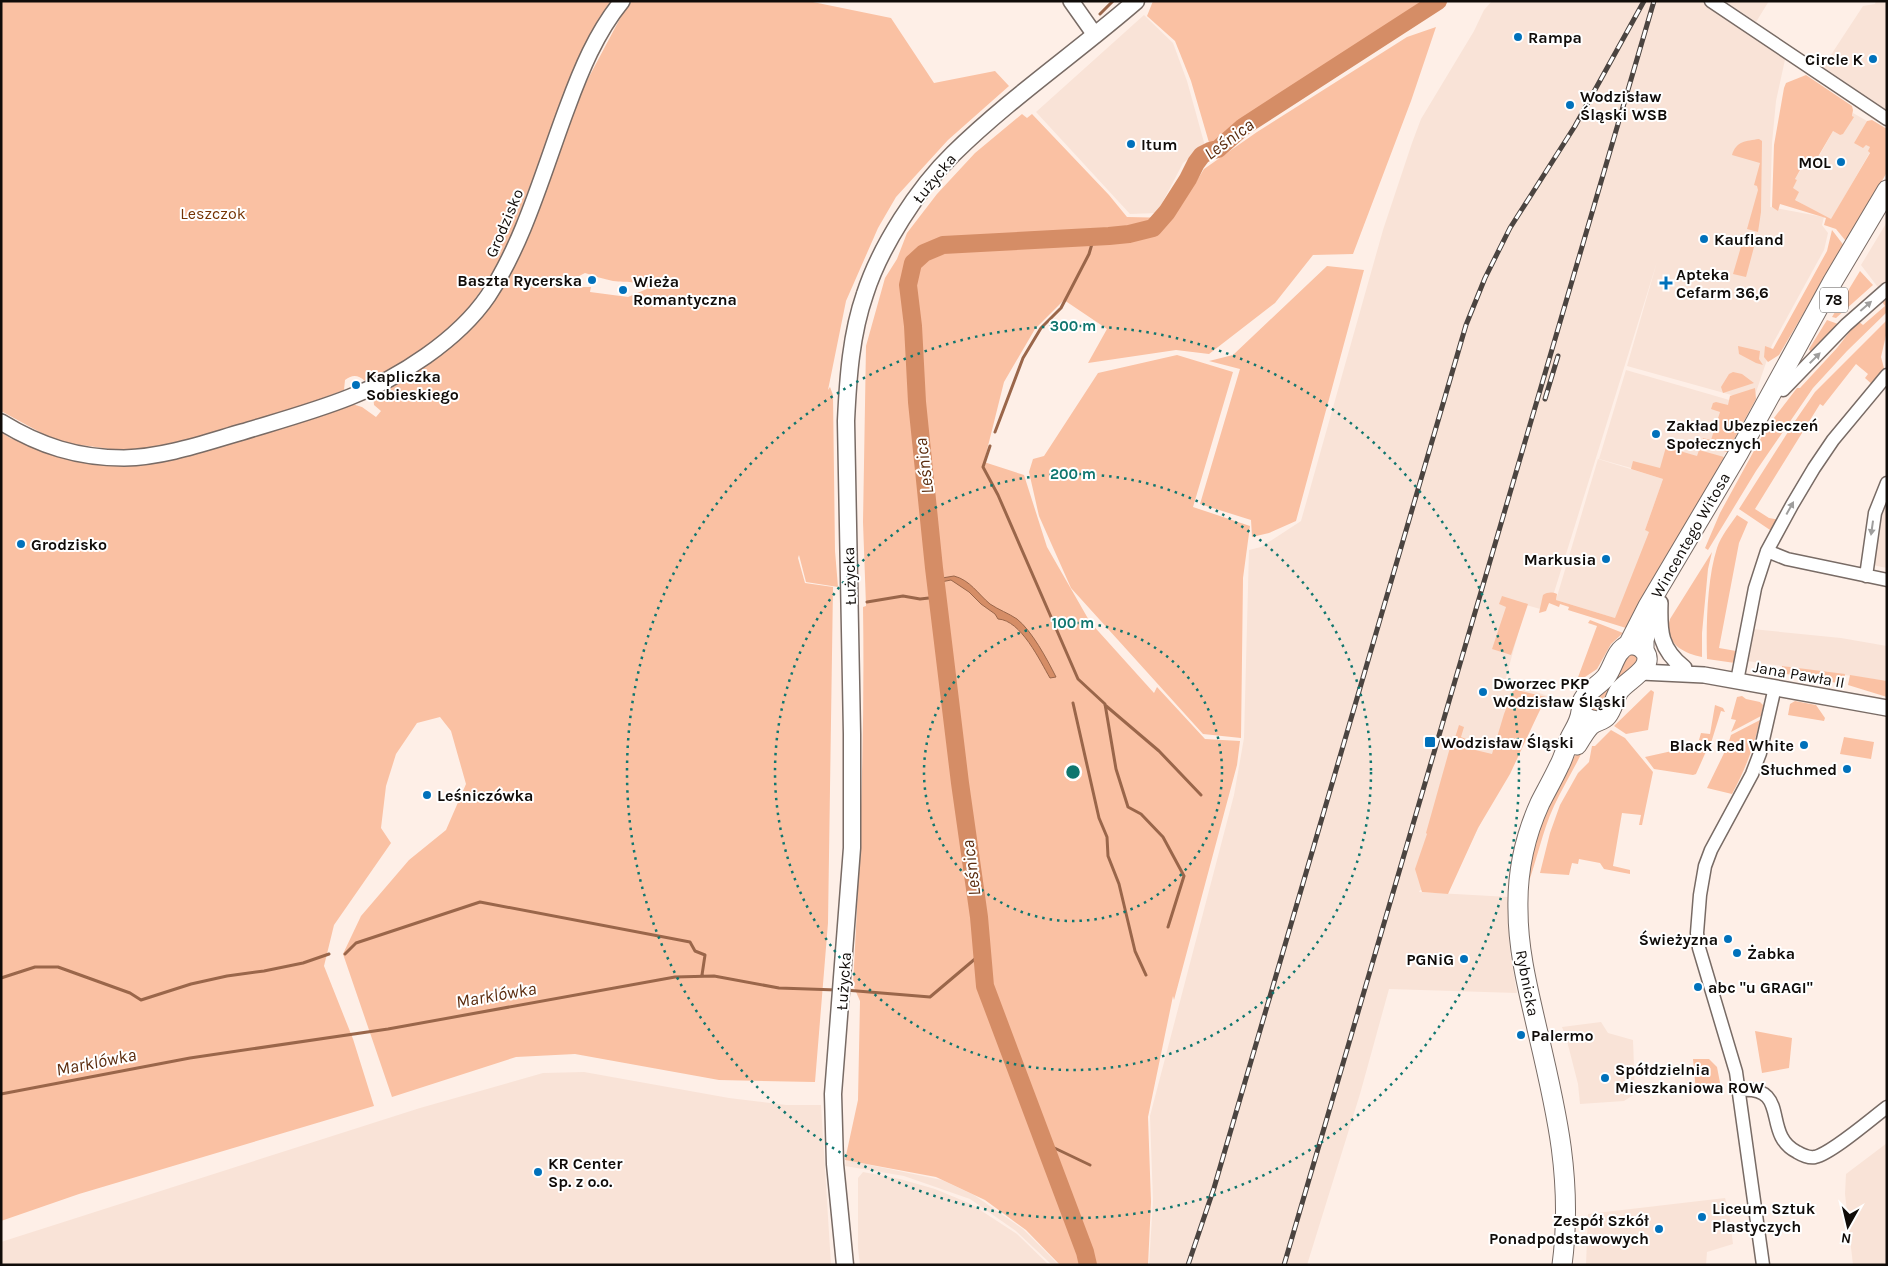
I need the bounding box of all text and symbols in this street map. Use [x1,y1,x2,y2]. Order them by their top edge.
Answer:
place label: Rampa [1528,28,1582,47]
marker: Rampa [1512,31,1524,43]
place label: Circle K [1805,50,1864,69]
marker: Circle K [1867,53,1879,65]
place label: Wodzisław Śląski WSB [1580,87,1667,124]
marker: Wodzisław Śląski WSB [1564,99,1576,111]
water label: Leśnica [1200,114,1258,164]
place label: Itum [1141,135,1177,154]
marker: Itum [1125,138,1137,150]
street label: Łużycka [909,150,960,207]
place label: MOL [1798,153,1831,172]
marker: MOL [1835,156,1847,168]
street label: Grodzisko [481,186,527,260]
park label: Leszczok [180,204,246,223]
place label: Kaufland [1714,230,1784,249]
marker: Kaufland [1698,233,1710,245]
place label: Apteka Cefarm 36,6 [1676,265,1769,302]
place label: Baszta Rycerska [457,271,582,290]
place label: Wieża Romantyczna [633,272,737,309]
marker: Baszta Rycerska [586,274,598,286]
marker: Apteka Cefarm 36,6 [1660,277,1672,289]
marker: Wieża Romantyczna [617,284,629,296]
road number: 78 [1820,288,1848,312]
one-way arrow [1859,301,1872,312]
text: 300 m [1050,317,1096,335]
one-way arrow [1809,352,1821,364]
place label: Kapliczka Sobieskiego [366,367,459,404]
marker: Kapliczka Sobieskiego [350,379,362,391]
place label: Zakład Ubezpieczeń Społecznych [1666,416,1819,453]
marker: Zakład Ubezpieczeń Społecznych [1650,428,1662,440]
water label: Leśnica [910,437,938,495]
text: 200 m [1050,465,1096,483]
street label: Wincentego Witosa [1647,469,1734,601]
one-way arrow [1786,501,1794,515]
one-way arrow [1868,520,1876,536]
place label: Grodzisko [31,535,107,554]
marker: Grodzisko [15,538,27,550]
street label: Łużycka [839,547,860,605]
place label: Markusia [1524,550,1596,569]
marker: Markusia [1600,553,1612,565]
text: 100 m [1052,614,1094,632]
street label: Jana Pawła II [1752,657,1846,692]
place label: Dworzec PKP Wodzisław Śląski [1493,674,1626,711]
marker: Dworzec PKP Wodzisław Śląski [1477,686,1489,698]
place label: Wodzisław Śląski [1441,733,1574,752]
marker: Wodzisław Śląski [1423,735,1437,749]
place label: Black Red White [1670,736,1794,755]
marker: Black Red White [1798,739,1810,751]
place label: Słuchmed [1760,760,1837,779]
centre of rings [1064,763,1082,781]
marker: Słuchmed [1841,763,1853,775]
place label: Leśniczówka [437,786,533,805]
marker: Leśniczówka [421,789,433,801]
water label: Leśnica [957,839,985,897]
place label: Świeżyzna [1639,930,1718,949]
marker: Świeżyzna [1722,933,1734,945]
place label: Żabka [1747,944,1795,963]
marker: Żabka [1731,947,1743,959]
street label: Rybnicka [1512,948,1543,1018]
place label: PGNiG [1406,950,1454,969]
street label: Łużycka [832,951,855,1011]
marker: PGNiG [1458,953,1470,965]
water label: Marklówka [454,977,538,1013]
place label: abc "u GRAGI" [1708,978,1813,997]
marker: abc "u GRAGI" [1692,981,1704,993]
place label: Palermo [1531,1026,1594,1045]
marker: Palermo [1515,1029,1527,1041]
water label: Marklówka [54,1043,138,1081]
place label: Spółdzielnia Mieszkaniowa ROW [1615,1060,1764,1097]
marker: Spółdzielnia Mieszkaniowa ROW [1599,1072,1611,1084]
place label: KR Center Sp. z o.o. [548,1154,623,1191]
marker: KR Center Sp. z o.o. [532,1166,544,1178]
place label: Liceum Sztuk Plastyczych [1712,1199,1816,1236]
north arrow [1823,1201,1873,1251]
place label: Zespół Szkół Ponadpodstawowych [1489,1211,1649,1248]
marker: Liceum Sztuk Plastyczych [1696,1211,1708,1223]
marker: Zespół Szkół Ponadpodstawowych [1653,1223,1665,1235]
text: N [1840,1229,1852,1247]

